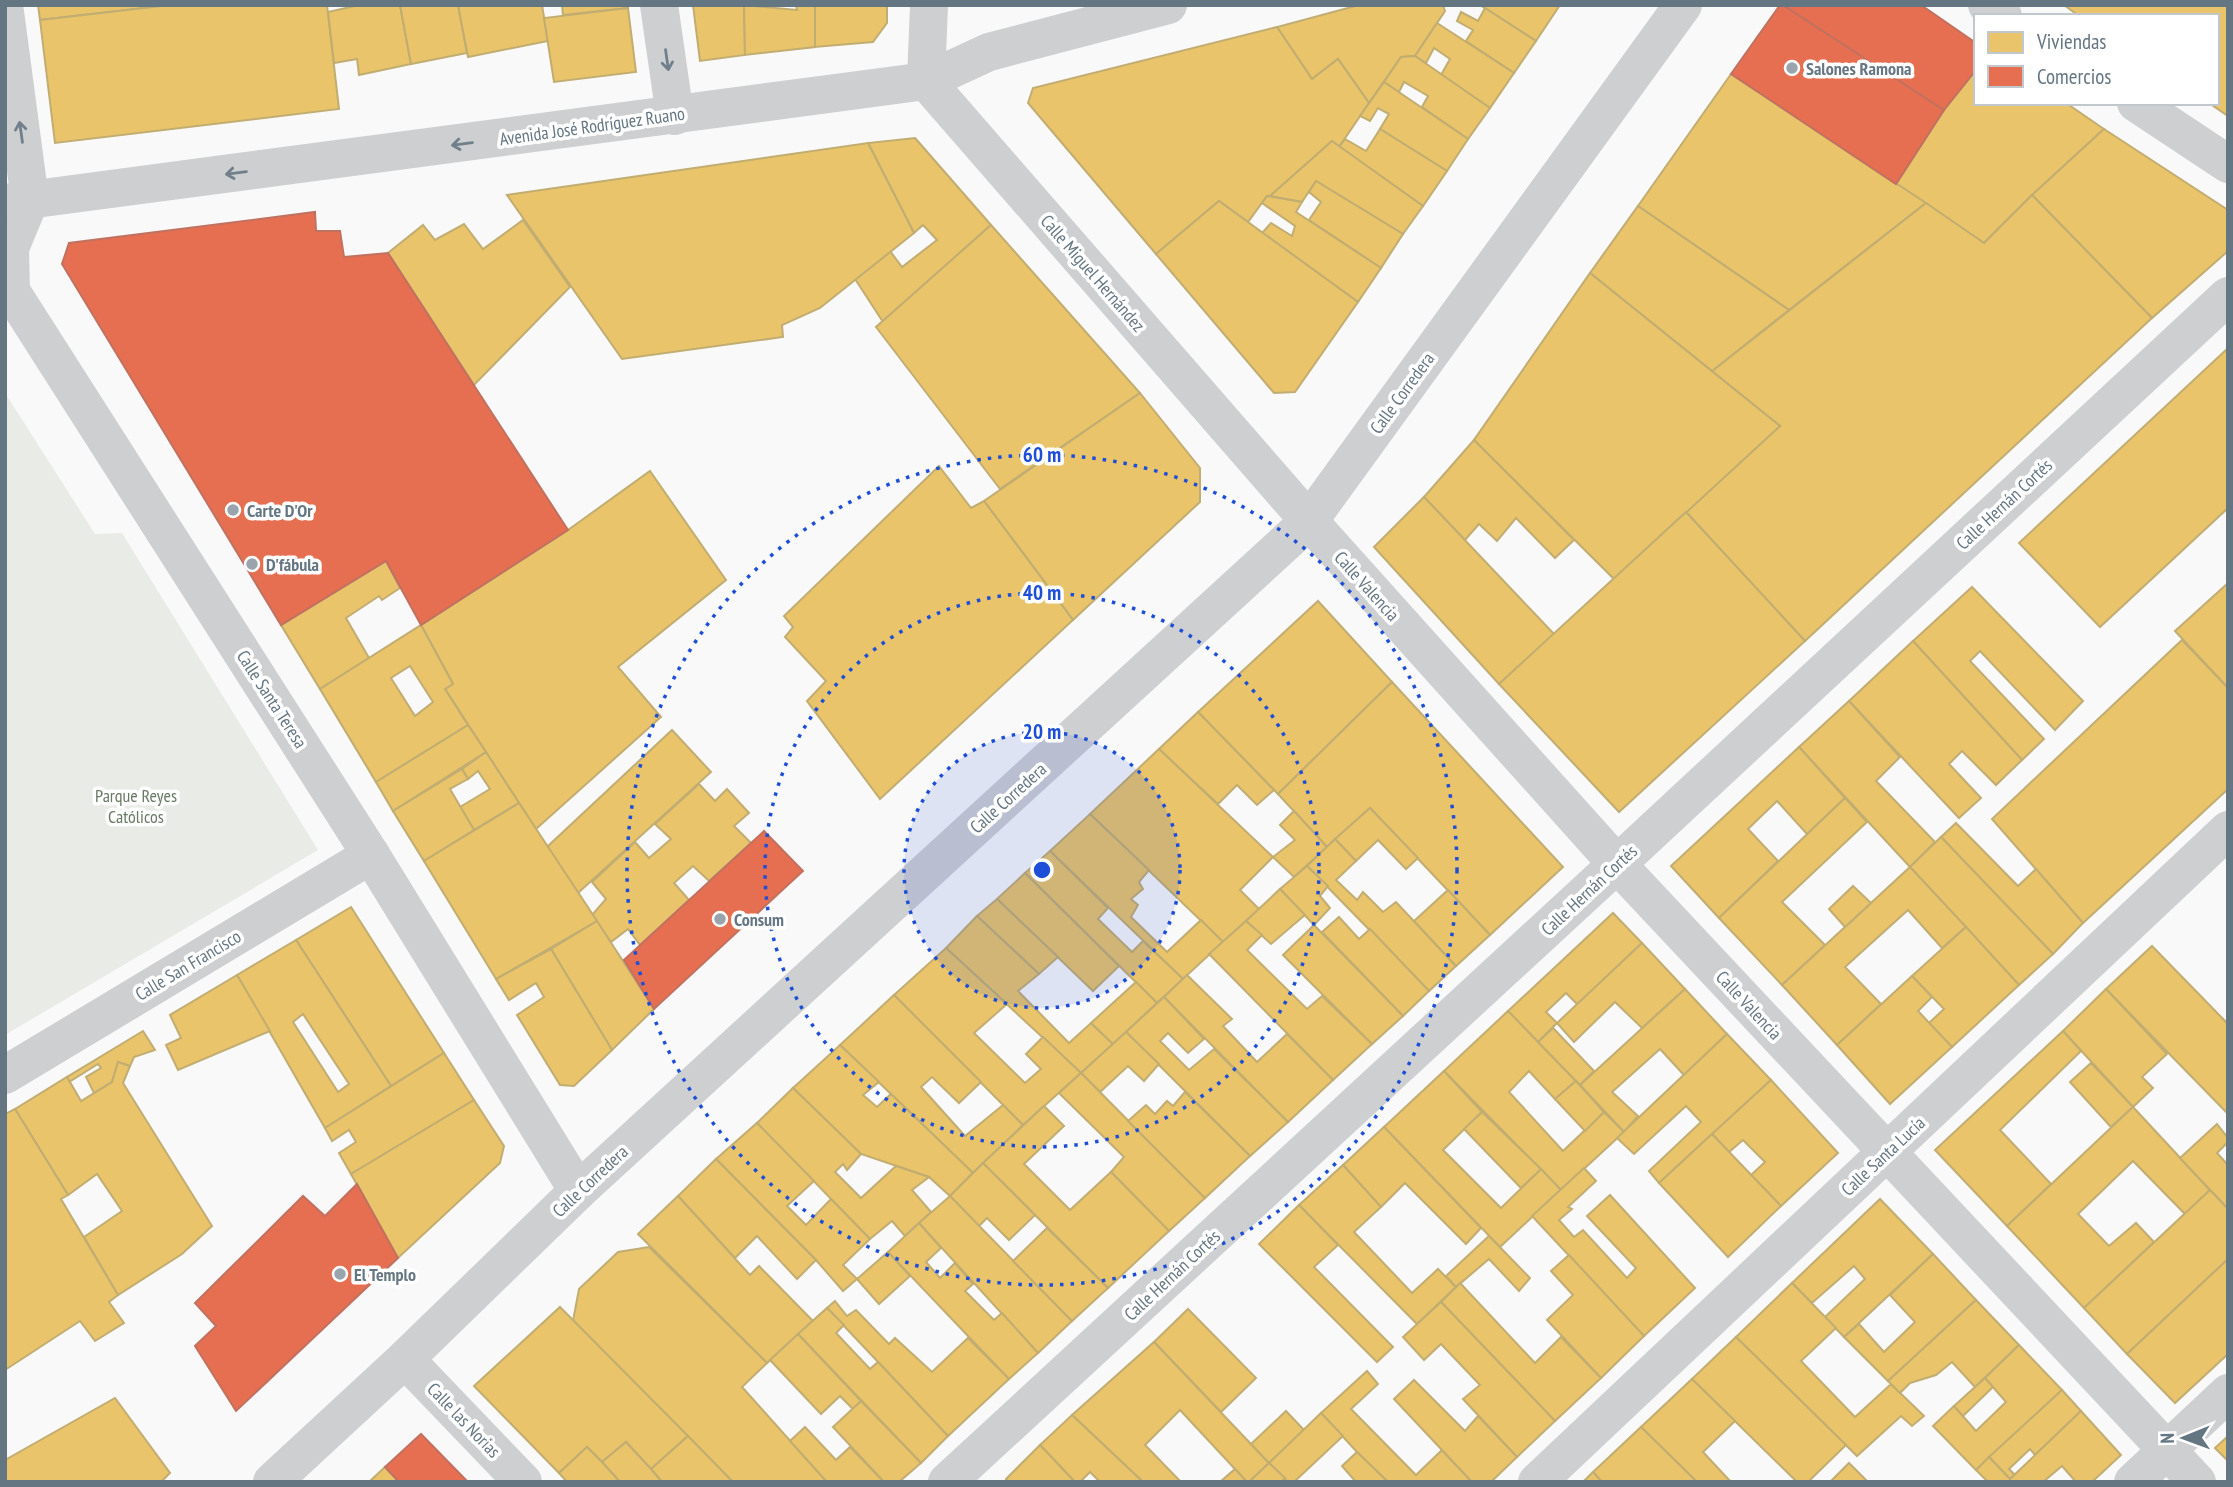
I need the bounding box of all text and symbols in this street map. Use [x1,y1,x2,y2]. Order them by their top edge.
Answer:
legend [1974,14,2219,105]
text: Viviendas [2036,28,2106,55]
one-way arrow [661,49,674,71]
place label: Salones Ramona [1806,57,1911,80]
marker: Salones Ramona [1784,60,1800,76]
text: Comercios [2037,63,2111,90]
street label: Avenida José Rodríguez Ruano [498,102,686,150]
one-way arrow [15,122,28,144]
one-way arrow [451,137,473,150]
one-way arrow [225,167,248,180]
street label: Calle Miguel Hernández [1036,210,1150,336]
street label: Calle Corredera [1365,348,1439,438]
text: 60 m [1023,441,1061,468]
street label: Calle Hernán Cortés [1951,454,2057,554]
place label: Carte D'Or [247,499,313,522]
marker: Carte D'Or [225,502,241,518]
street label: Calle Valencia [1330,546,1404,626]
place label: D'fábula [266,553,319,576]
marker: D'fábula [244,556,260,572]
text: 40 m [1023,579,1061,606]
street label: Calle Santa Teresa [232,646,312,752]
text: 20 m [1023,718,1061,745]
street label: Calle Corredera [965,758,1051,838]
park label: Parque Reyes Católicos [95,784,177,828]
street label: Calle Hernán Cortés [1536,840,1642,940]
centre of rings [1030,858,1054,882]
place label: Consum [734,908,784,931]
marker: Consum [712,911,728,927]
street label: Calle San Francisco [131,924,245,1006]
street label: Calle Valencia [1711,966,1787,1044]
street label: Calle Santa Lucía [1836,1111,1930,1201]
street label: Calle Corredera [547,1140,633,1222]
street label: Calle Hernán Cortés [1119,1225,1225,1325]
place label: El Templo [354,1263,416,1286]
marker: El Templo [332,1266,348,1282]
street label: Calle las Norias [422,1378,506,1462]
north arrow [2149,1403,2219,1473]
text: N [2155,1433,2179,1444]

